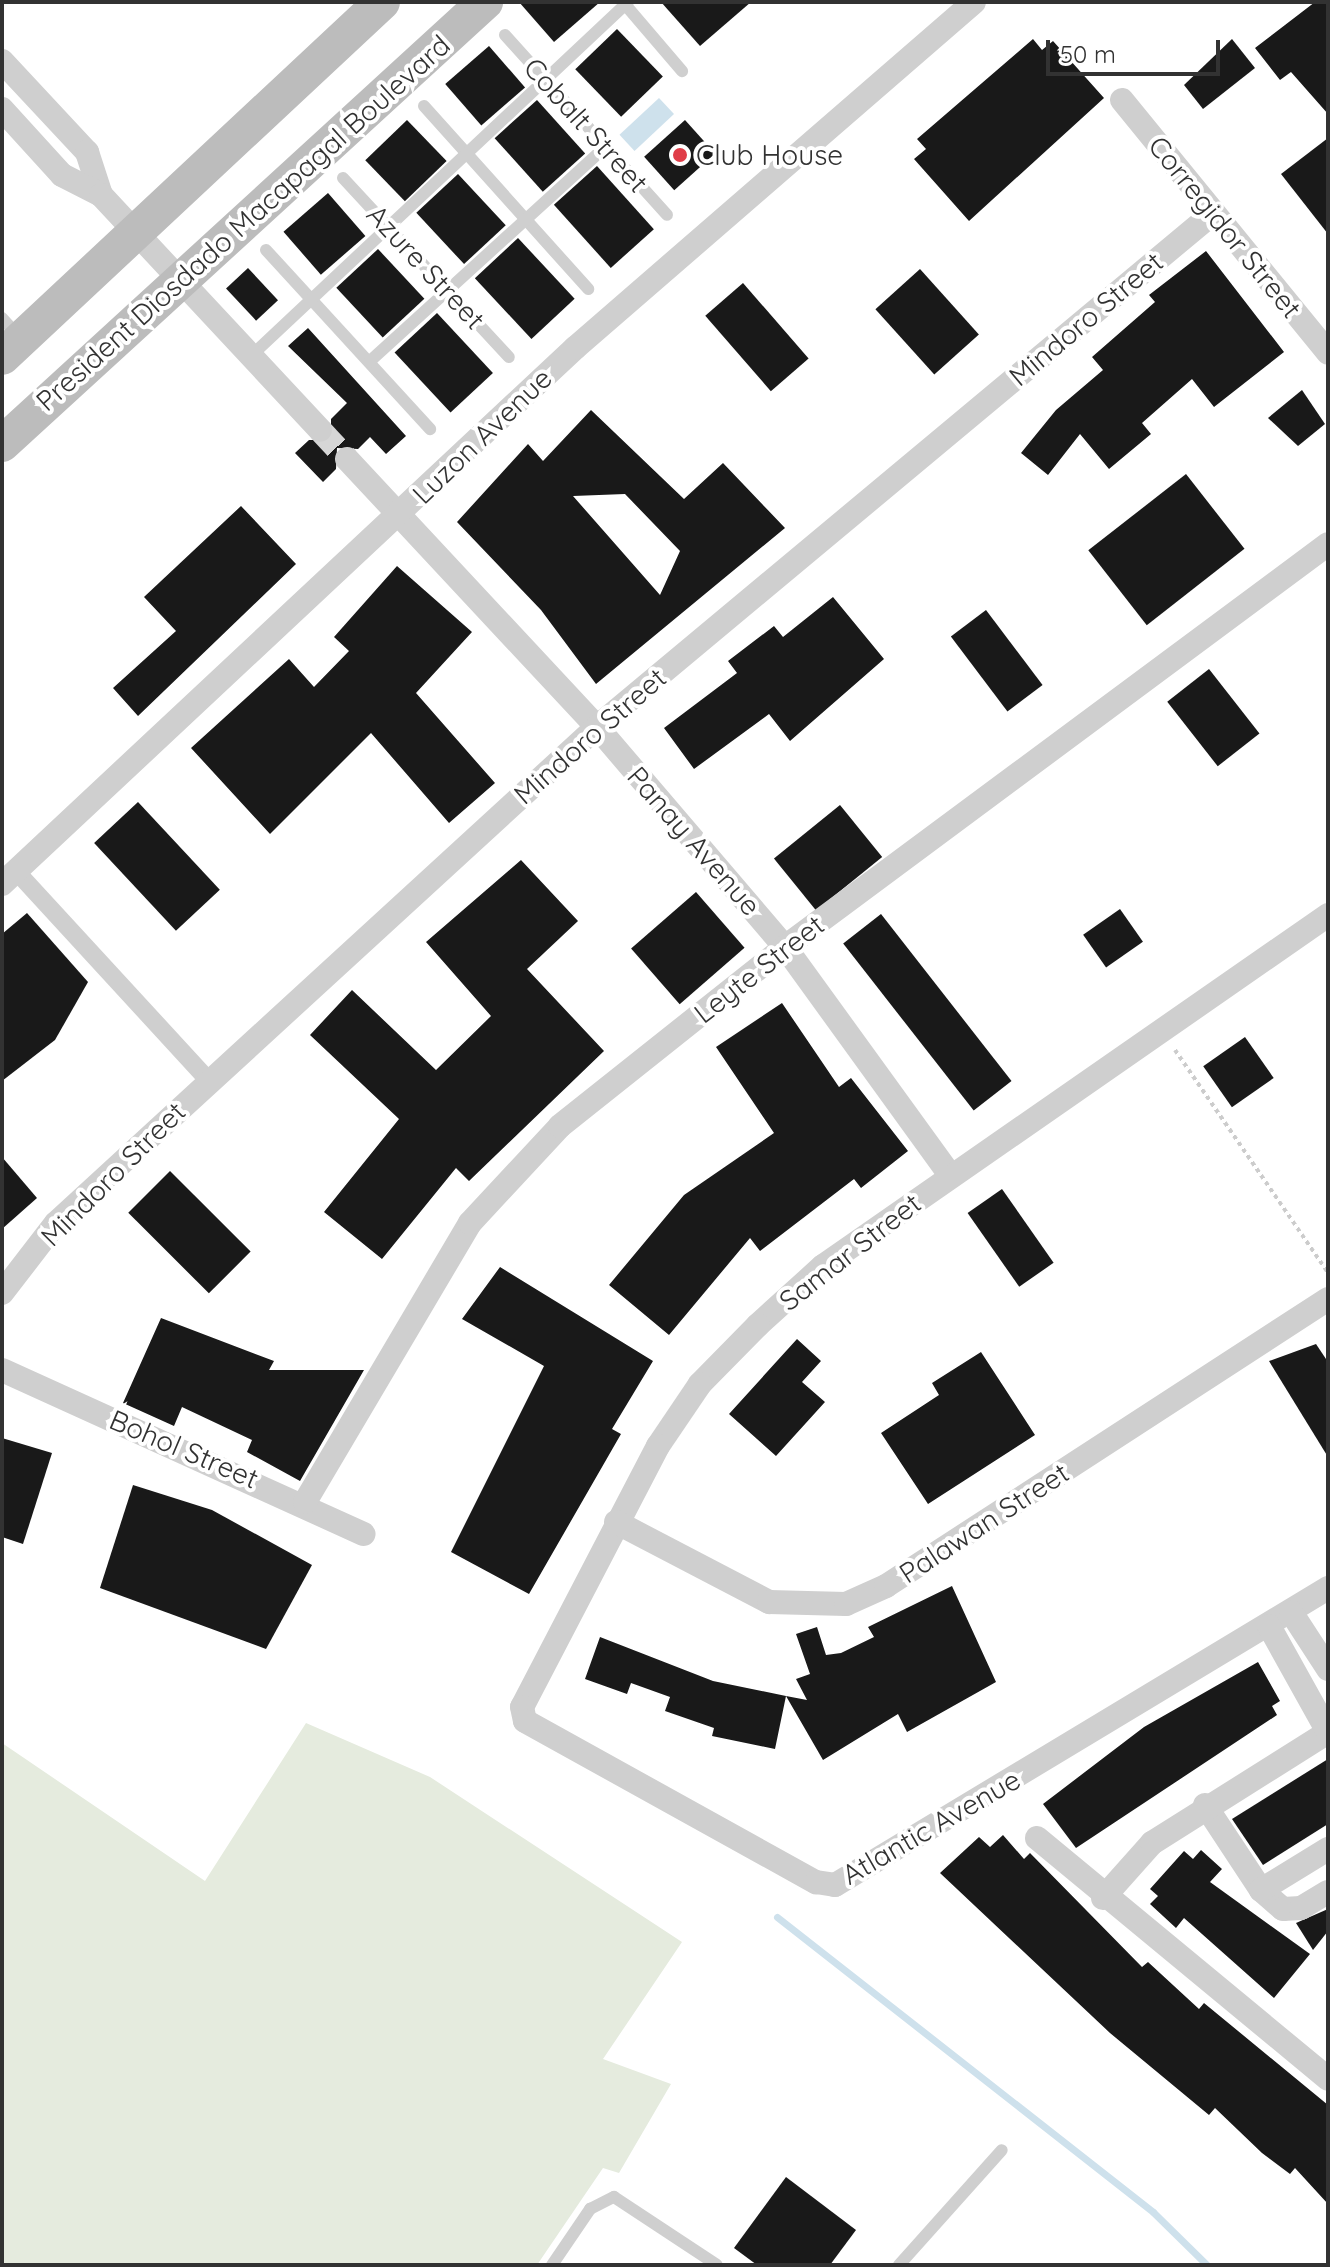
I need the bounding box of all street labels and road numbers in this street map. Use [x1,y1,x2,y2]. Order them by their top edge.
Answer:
street label: President Diosdado Macapagal Boulevard [29,28,457,418]
street label: Cobalt Street [517,51,655,199]
street label: Corregidor Street [1141,129,1309,325]
street label: Azure Street [360,198,492,336]
street label: Mindoro Street [1002,245,1170,393]
street label: Luzon Avenue [405,361,559,511]
street label: Mindoro Street [507,661,673,811]
street label: Panay Avenue [620,760,768,922]
street label: Leyte Street [687,908,831,1030]
street label: Mindoro Street [34,1095,192,1253]
street label: Samar Street [773,1186,927,1318]
street label: Bohol Street [104,1403,264,1495]
street label: Palawan Street [893,1456,1075,1590]
street label: Atlantic Avenue [836,1762,1026,1892]

